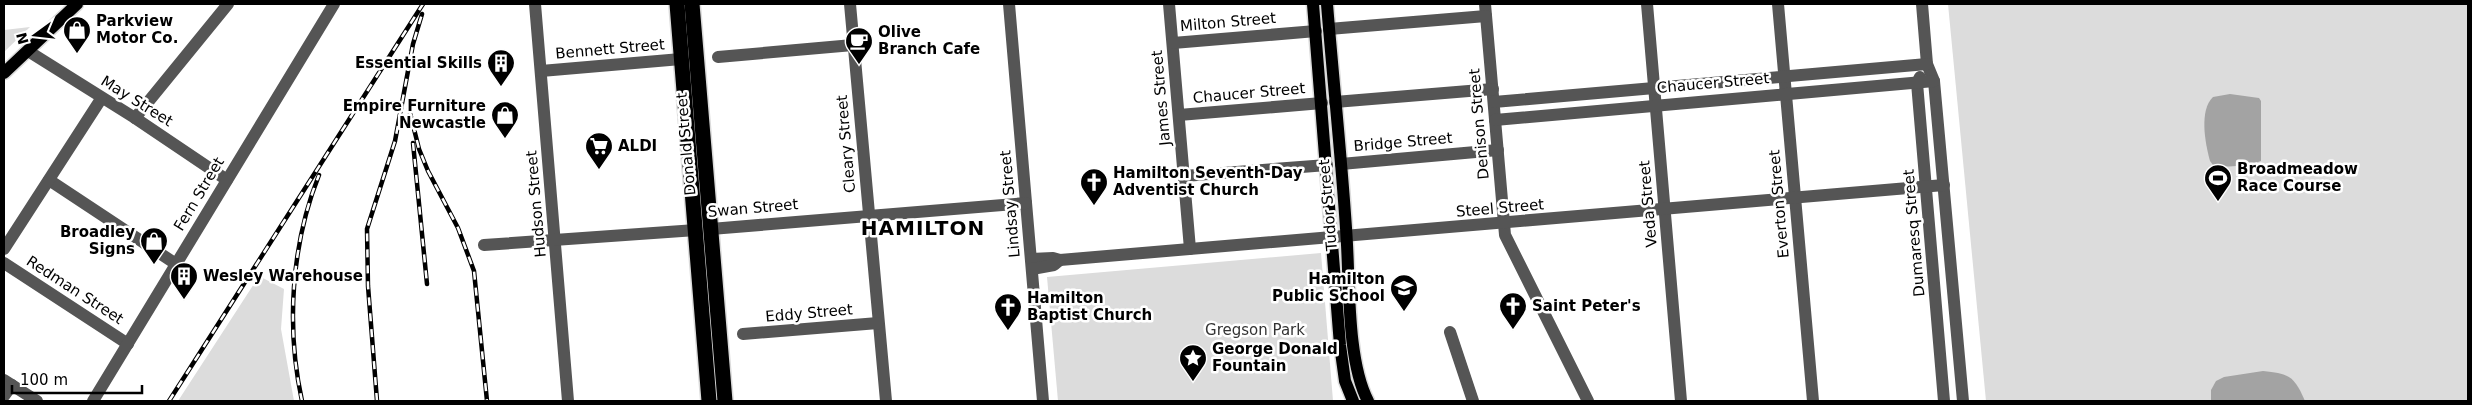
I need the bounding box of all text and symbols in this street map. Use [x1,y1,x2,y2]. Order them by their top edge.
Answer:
street label: Milton Street [1179,9,1277,35]
north arrow [10,10,60,60]
place label: Parkview Motor Co. [96,12,178,47]
shop icon: Parkview Motor Co. [62,15,92,54]
place label: Olive Branch Cafe [878,23,980,58]
cafe icon: Olive Branch Cafe [844,26,874,65]
text: N [13,31,32,46]
street label: Bennett Street [554,35,666,63]
building icon: Essential Skills [486,48,516,87]
street label: James Street [1148,49,1174,147]
place label: Essential Skills [355,54,482,72]
street label: Denison Street [1465,68,1493,180]
street label: Chaucer Street [1656,69,1770,97]
street label: May Street [98,72,176,130]
street label: Chaucer Street [1192,79,1306,107]
street label: Donald Street [673,92,699,196]
street label: Cleary Street [833,94,859,194]
place label: Empire Furniture Newcastle [343,97,486,132]
shop icon: Empire Furniture Newcastle [490,100,520,139]
street label: Bridge Street [1353,129,1453,155]
supermarket icon: ALDI [584,131,614,170]
place label: ALDI [618,137,657,155]
street label: Lindsay Street [996,149,1024,258]
street label: Everton Street [1765,149,1793,259]
street label: Hudson Street [522,150,550,258]
street label: Fern Street [170,154,228,234]
street label: Tudor Street [1315,158,1341,252]
street label: Veda Street [1635,160,1661,248]
place label: Broadmeadow Race Course [2237,160,2358,195]
sports icon: Broadmeadow Race Course [2203,163,2233,202]
place label: Hamilton Seventh-Day Adventist Church [1113,164,1303,199]
church icon: Hamilton Seventh-Day Adventist Church [1079,167,1109,206]
street label: Dumaresq Street [1899,169,1929,297]
street label: Swan Street [707,195,799,221]
street label: Steel Street [1455,195,1545,221]
district label: HAMILTON [861,216,985,240]
place label: Broadley Signs [60,223,135,258]
shop icon: Broadley Signs [139,226,169,265]
street label: Redman Street [23,252,127,328]
building icon: Wesley Warehouse [169,261,199,300]
place label: Wesley Warehouse [203,267,363,285]
place label: Hamilton Public School [1272,270,1385,305]
school or university icon: Hamilton Public School [1389,273,1419,312]
place label: Hamilton Baptist Church [1027,289,1152,324]
church icon: Saint Peter's [1498,291,1528,330]
church icon: Hamilton Baptist Church [993,292,1023,331]
place label: Saint Peter's [1532,297,1641,315]
street label: Eddy Street [765,300,854,326]
park label: Gregson Park [1205,321,1305,339]
place label: George Donald Fountain [1212,340,1338,375]
place icon: George Donald Fountain [1178,343,1208,382]
scale bar [12,362,142,394]
text: 100 m [20,371,68,389]

